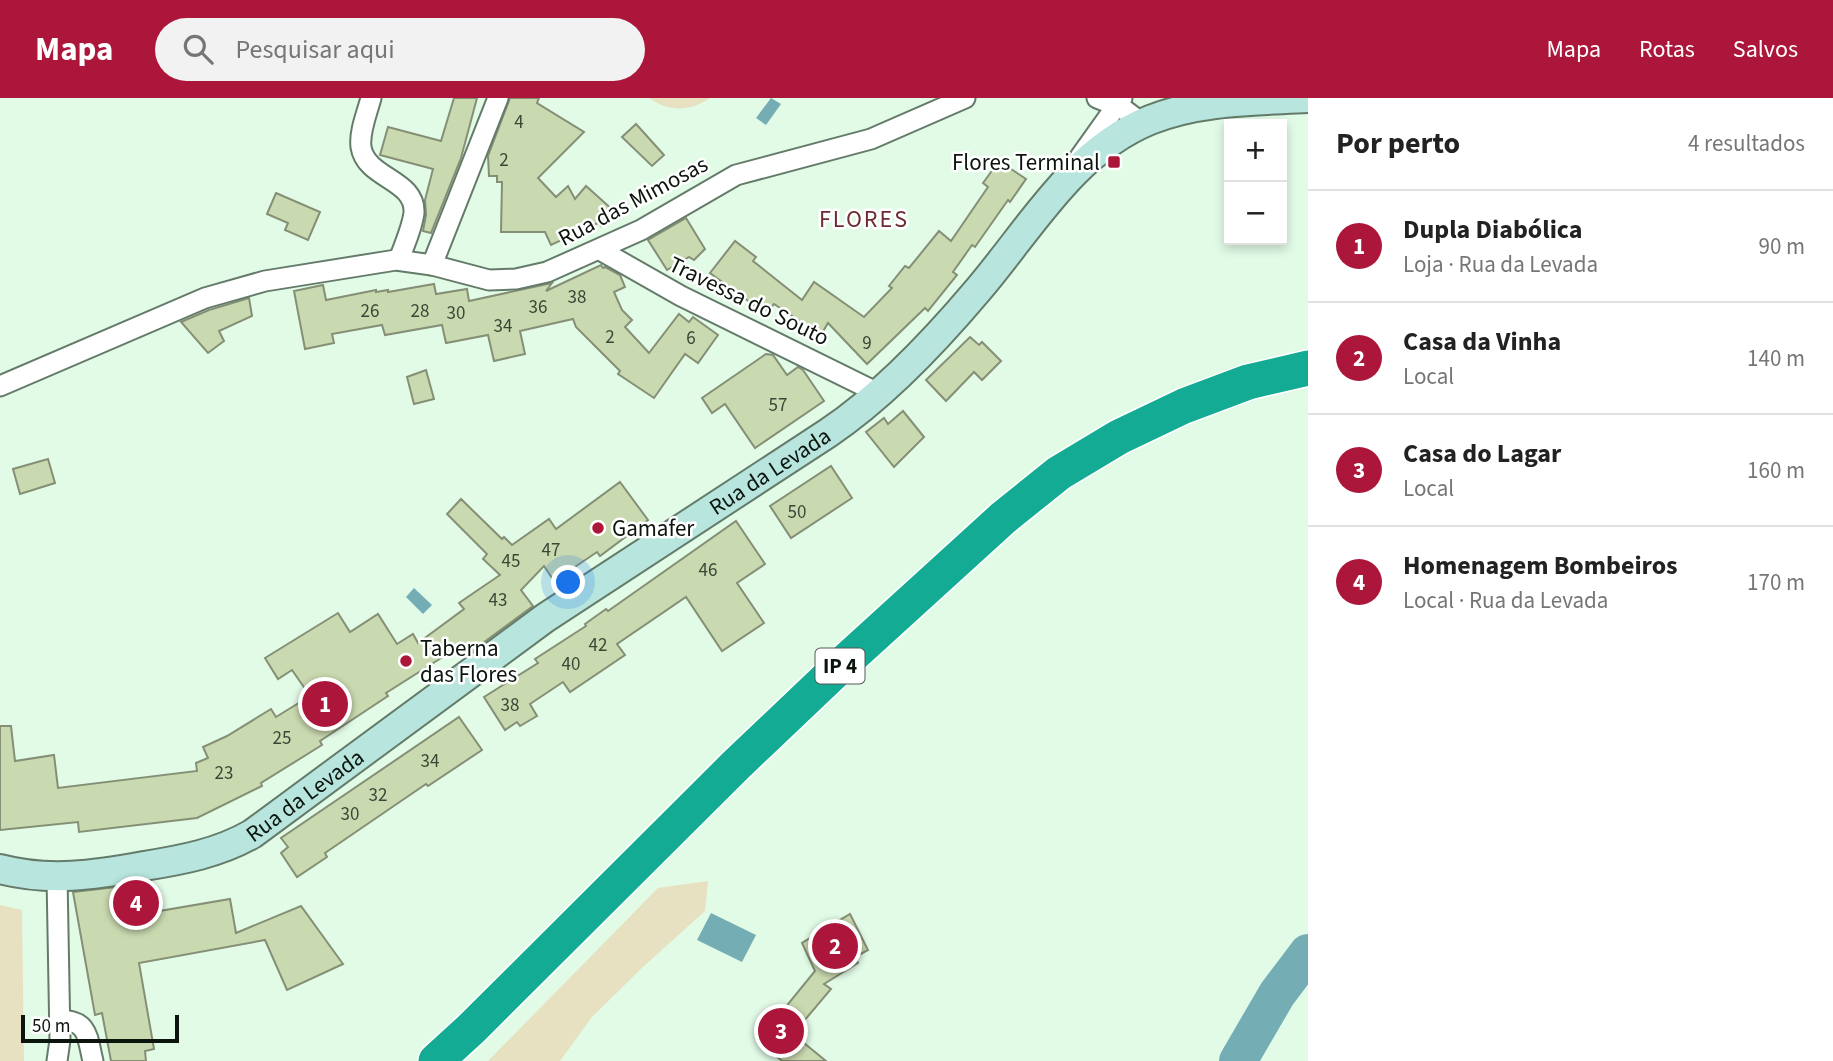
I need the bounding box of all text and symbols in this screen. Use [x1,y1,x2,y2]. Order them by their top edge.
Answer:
search box [155,18,645,81]
text: Mapa [35,26,113,73]
icon: search [179,30,217,68]
text: Pesquisar aqui [235,31,395,68]
text: Mapa [1546,32,1601,67]
text: Rotas [1639,32,1695,67]
text: Salvos [1733,32,1798,67]
house number: 4 [514,109,524,136]
map controls [1224,119,1287,245]
button: + [1224,119,1287,182]
text: Por perto [1336,122,1460,165]
text: 4 resultados [1688,127,1805,160]
place label: Flores Terminal [952,146,1100,179]
house number: 2 [499,147,509,174]
street label: Rua das Mimosas [552,148,714,254]
marker: Flores Terminal [1106,154,1122,170]
button: − [1224,182,1287,245]
district label: FLORES [819,202,909,237]
text: Dupla Diabólica [1403,211,1582,248]
text: 1 [1353,230,1365,263]
text: 90 m [1758,230,1805,263]
street label: Travessa do Souto [663,248,835,354]
text: Loja · Rua da Levada [1403,248,1598,281]
house number: 38 [568,284,586,311]
house number: 36 [529,294,547,321]
house number: 26 [361,298,379,325]
house number: 28 [411,298,429,325]
house number: 30 [447,300,465,327]
house number: 34 [494,313,512,340]
text: Casa da Vinha [1403,323,1561,360]
house number: 2 [605,324,615,351]
house number: 6 [686,325,696,352]
house number: 9 [862,330,872,357]
text: 2 [1353,342,1365,375]
text: 140 m [1747,342,1805,375]
text: Local [1403,360,1454,393]
house number: 57 [769,392,787,419]
street label: Rua da Levada [702,419,837,523]
text: Casa do Lagar [1403,435,1561,472]
text: 3 [1353,454,1365,487]
text: 160 m [1747,454,1805,487]
text: Local [1403,472,1454,505]
house number: 50 [788,499,806,526]
place label: Gamafer [612,512,695,545]
marker: Gamafer [590,520,606,536]
house number: 47 [542,537,560,564]
text: Homenagem Bombeiros [1403,547,1678,584]
house number: 45 [502,548,520,575]
house number: 46 [699,557,717,584]
your location [551,565,585,599]
text: 4 [1353,566,1365,599]
text: 170 m [1747,566,1805,599]
text: Local · Rua da Levada [1403,584,1608,617]
house number: 43 [489,587,507,614]
place label: Taberna das Flores [420,632,517,691]
house number: 42 [589,632,607,659]
road number: IP 4 [816,648,864,684]
house number: 40 [562,651,580,678]
marker: Taberna das Flores [398,653,414,669]
pin: 1 [302,678,348,730]
house number: 38 [501,692,519,719]
house number: 25 [273,725,291,752]
street label: Rua da Levada [239,741,371,850]
house number: 34 [421,748,439,775]
house number: 23 [215,760,233,787]
house number: 32 [369,782,387,809]
house number: 30 [341,801,359,828]
pin: 4 [113,877,159,929]
pin: 2 [812,920,858,972]
pin: 3 [758,1005,804,1057]
scale bar [21,1012,178,1044]
text: 50 m [32,1013,70,1040]

